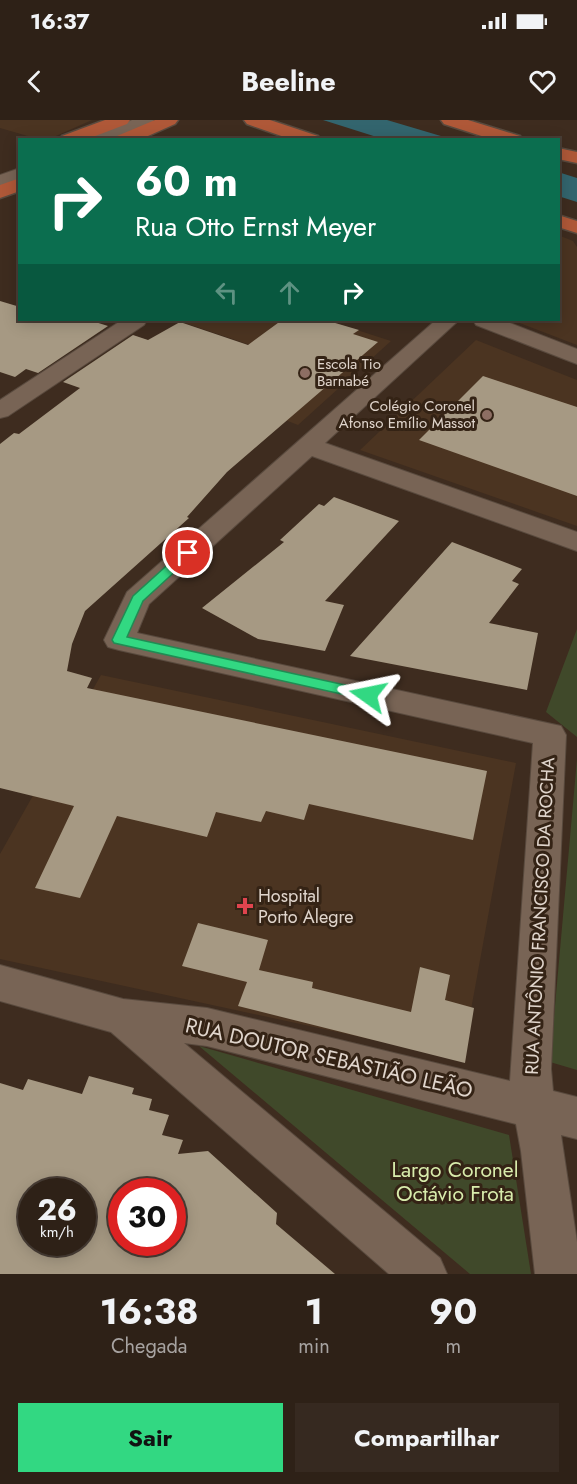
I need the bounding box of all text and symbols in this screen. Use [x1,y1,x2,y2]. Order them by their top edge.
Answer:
text: 16:37 [30,5,90,37]
text: Beeline [241,62,336,101]
icon: back [18,65,51,98]
icon: heart [526,65,559,98]
text: 60 m [135,151,238,212]
icon: right [36,162,114,240]
text: Rua Otto Ernst Meyer [135,207,376,246]
icon: left [210,276,243,309]
icon: ahead [273,276,306,309]
icon: right [336,276,369,309]
place label: Escola Tio Barnabé [317,353,381,392]
marker: Escola Tio Barnabé [298,366,312,380]
place label: Colégio Coronel Afonso Emílio Massot [339,395,475,434]
marker: Colégio Coronel Afonso Emílio Massot [480,408,494,422]
pin [162,527,213,578]
icon: arrive [171,536,204,569]
position arrow [336,663,400,727]
street label: RUA ANTÔNIO FRANCISCO DA ROCHA [519,756,561,1075]
place label: Hospital Porto Alegre [258,883,354,930]
marker: Hospital Porto Alegre [236,897,254,915]
street label: RUA DOUTOR SEBASTIÃO LEÃO [182,1010,476,1106]
park label: Largo Coronel Octávio Frota [391,1155,519,1209]
speed limit sign: 30 [108,1178,186,1256]
text: 26 [37,1188,77,1231]
text: km/h [40,1221,74,1243]
text: 16:38 [100,1285,199,1337]
text: 1 [305,1285,323,1337]
text: 90 [429,1285,477,1337]
text: Chegada [111,1332,187,1361]
text: min [298,1332,330,1361]
text: m [446,1332,461,1361]
button: Sair [18,1403,283,1472]
button: Compartilhar [295,1403,559,1472]

